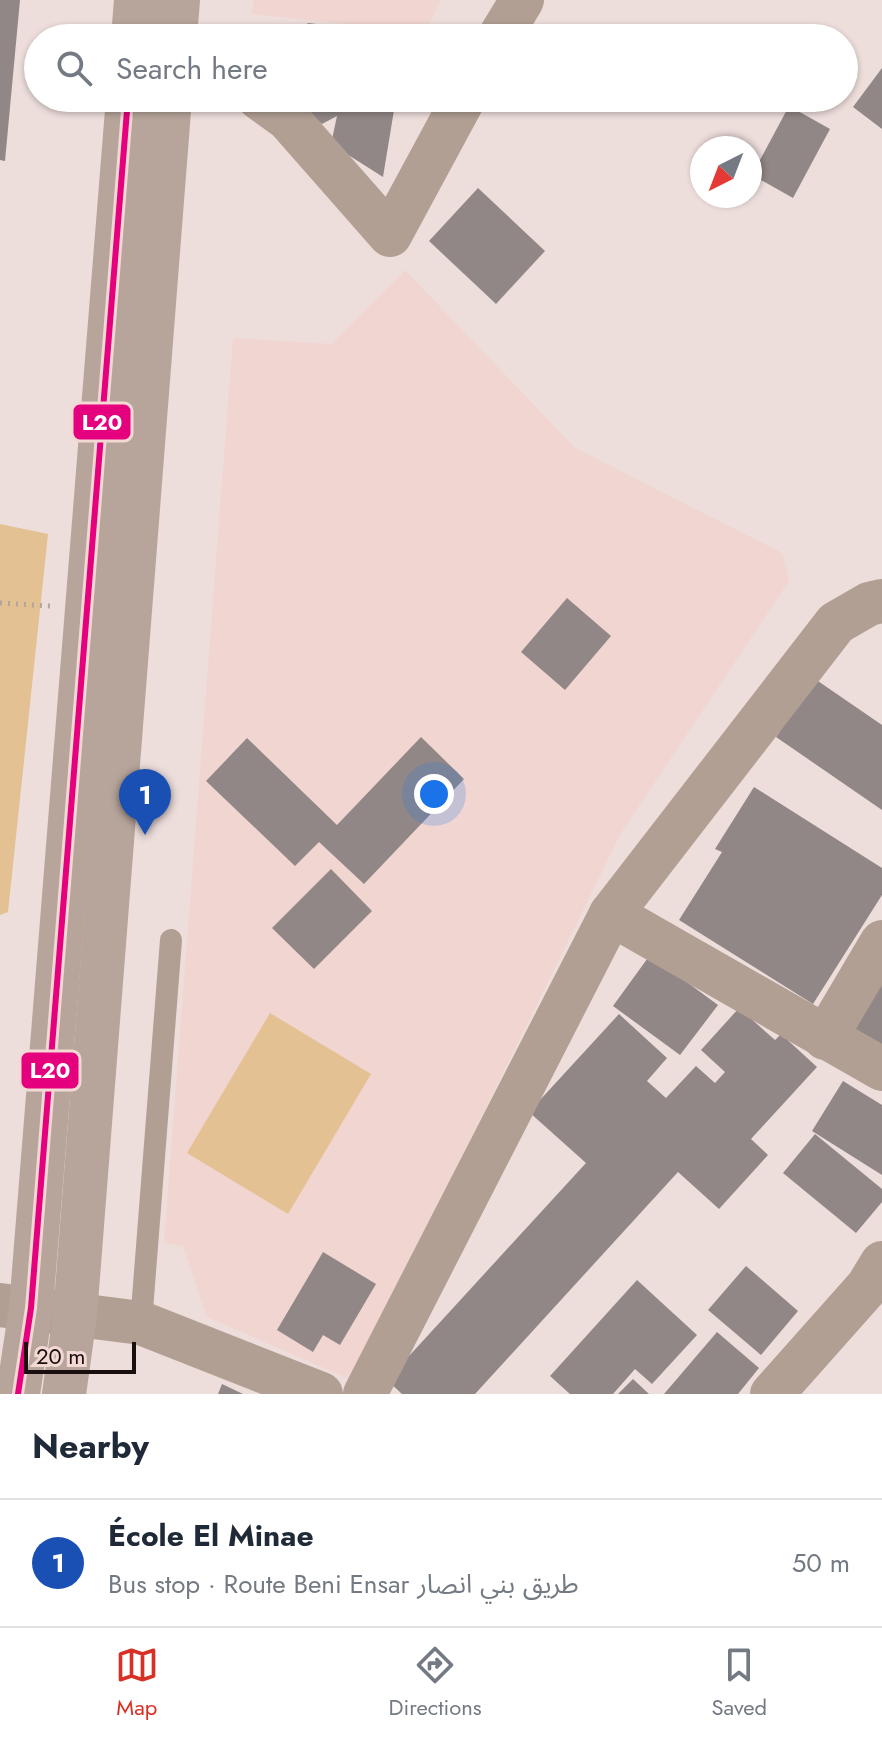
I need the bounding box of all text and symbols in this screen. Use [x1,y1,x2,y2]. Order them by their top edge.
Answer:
search box [24,24,858,112]
icon: search [52,46,96,90]
text: Search here [116,47,268,90]
north arrow [690,136,762,208]
line badge: L20 [72,403,132,441]
text: L20 [82,406,122,438]
pin: 1 [119,769,171,835]
your location [414,774,454,814]
line badge: L20 [20,1051,80,1090]
text: L20 [30,1054,70,1086]
scale bar [24,1338,136,1374]
text: 20 m [36,1340,85,1372]
text: Nearby [32,1422,149,1471]
text: École El Minae [108,1514,314,1557]
text: 1 [51,1544,65,1582]
text: 50 m [792,1544,850,1582]
text: Bus stop · Route Beni Ensar طريق بني انصار [108,1565,579,1603]
tab: Map [115,1643,159,1723]
tab: Directions [389,1643,482,1723]
tab: Saved [711,1643,767,1723]

